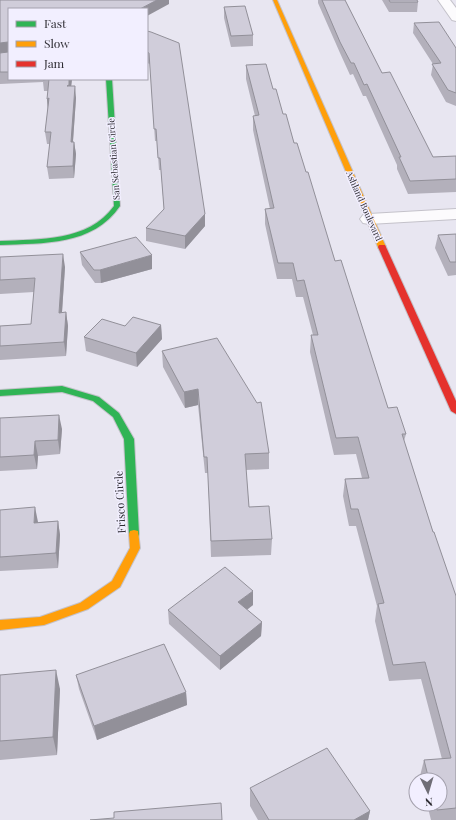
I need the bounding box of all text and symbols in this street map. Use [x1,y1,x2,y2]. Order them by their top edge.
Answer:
legend [8,8,148,80]
text: Fast [44,15,67,31]
text: Slow [44,35,70,51]
text: Jam [43,55,65,71]
street label: San Sebastian Circle [104,117,122,200]
street label: Ashland Boulevard [344,168,386,243]
street label: Frisco Circle [110,470,129,534]
north arrow [408,772,448,812]
text: N [424,795,434,810]

